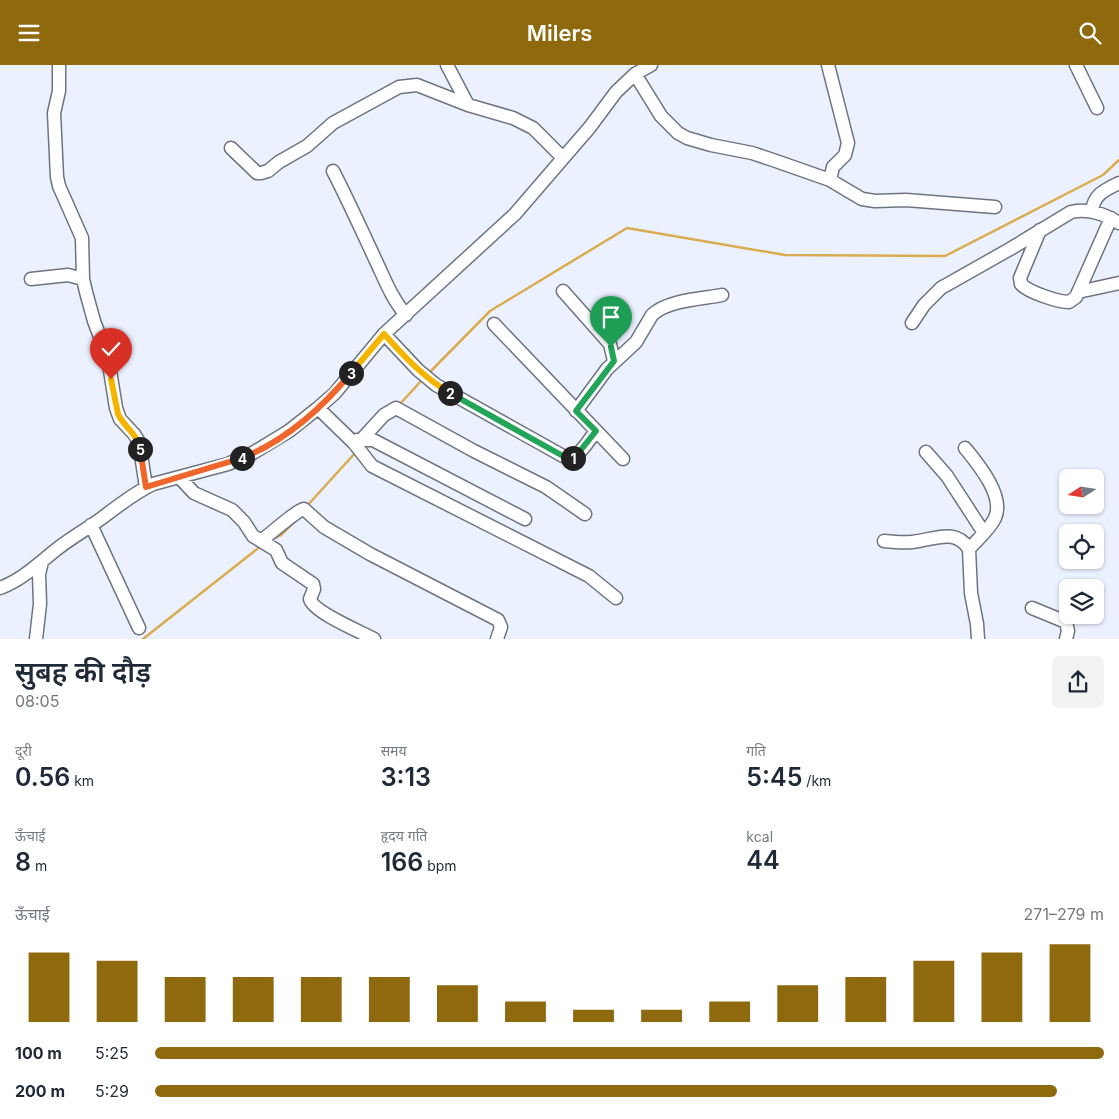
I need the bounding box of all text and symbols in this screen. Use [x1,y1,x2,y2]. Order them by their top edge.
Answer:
icon: menu [15,19,43,47]
icon: search [1076,19,1104,47]
text: Milers [527,20,592,46]
pin [590,296,632,347]
icon: arrive [597,303,625,331]
pin [90,328,132,379]
icon: check [97,335,125,363]
pin: 3 [338,361,364,385]
text: 3 [347,365,356,382]
pin: 2 [438,381,462,405]
text: 2 [446,385,455,402]
pin: 5 [128,437,152,461]
text: 5 [136,441,145,458]
pin: 4 [230,445,254,471]
pin: 1 [560,445,586,471]
text: 4 [238,450,247,467]
text: 1 [570,450,577,467]
north arrow [1059,469,1104,514]
map controls [1059,469,1104,624]
button: locate [1059,524,1104,569]
button: layers [1059,579,1104,624]
text: सुबह की दौड़ [15,655,151,689]
button: share [1052,656,1104,708]
text: 08:05 [15,691,59,711]
text: दूरी [15,742,32,759]
text: समय [381,742,407,759]
text: गति [746,742,766,759]
text: 0.56 [15,762,70,792]
text: 3:13 [381,762,431,792]
text: 5:45 [746,762,802,792]
text: km [70,772,94,789]
text: /km [802,772,831,789]
text: ऊँचाई [15,827,45,844]
text: हृदय गति [381,827,427,844]
text: kcal [746,828,773,845]
text: 44 [746,845,780,875]
text: 8 [15,847,31,877]
text: 166 [381,847,423,877]
text: m [31,857,47,874]
text: bpm [423,857,457,874]
text: ऊँचाई [15,904,50,924]
text: 271–279 m [1024,904,1104,924]
text: 100 m [15,1043,62,1063]
text: 5:25 [95,1043,129,1063]
text: 200 m [15,1081,65,1101]
text: 5:29 [95,1081,129,1101]

